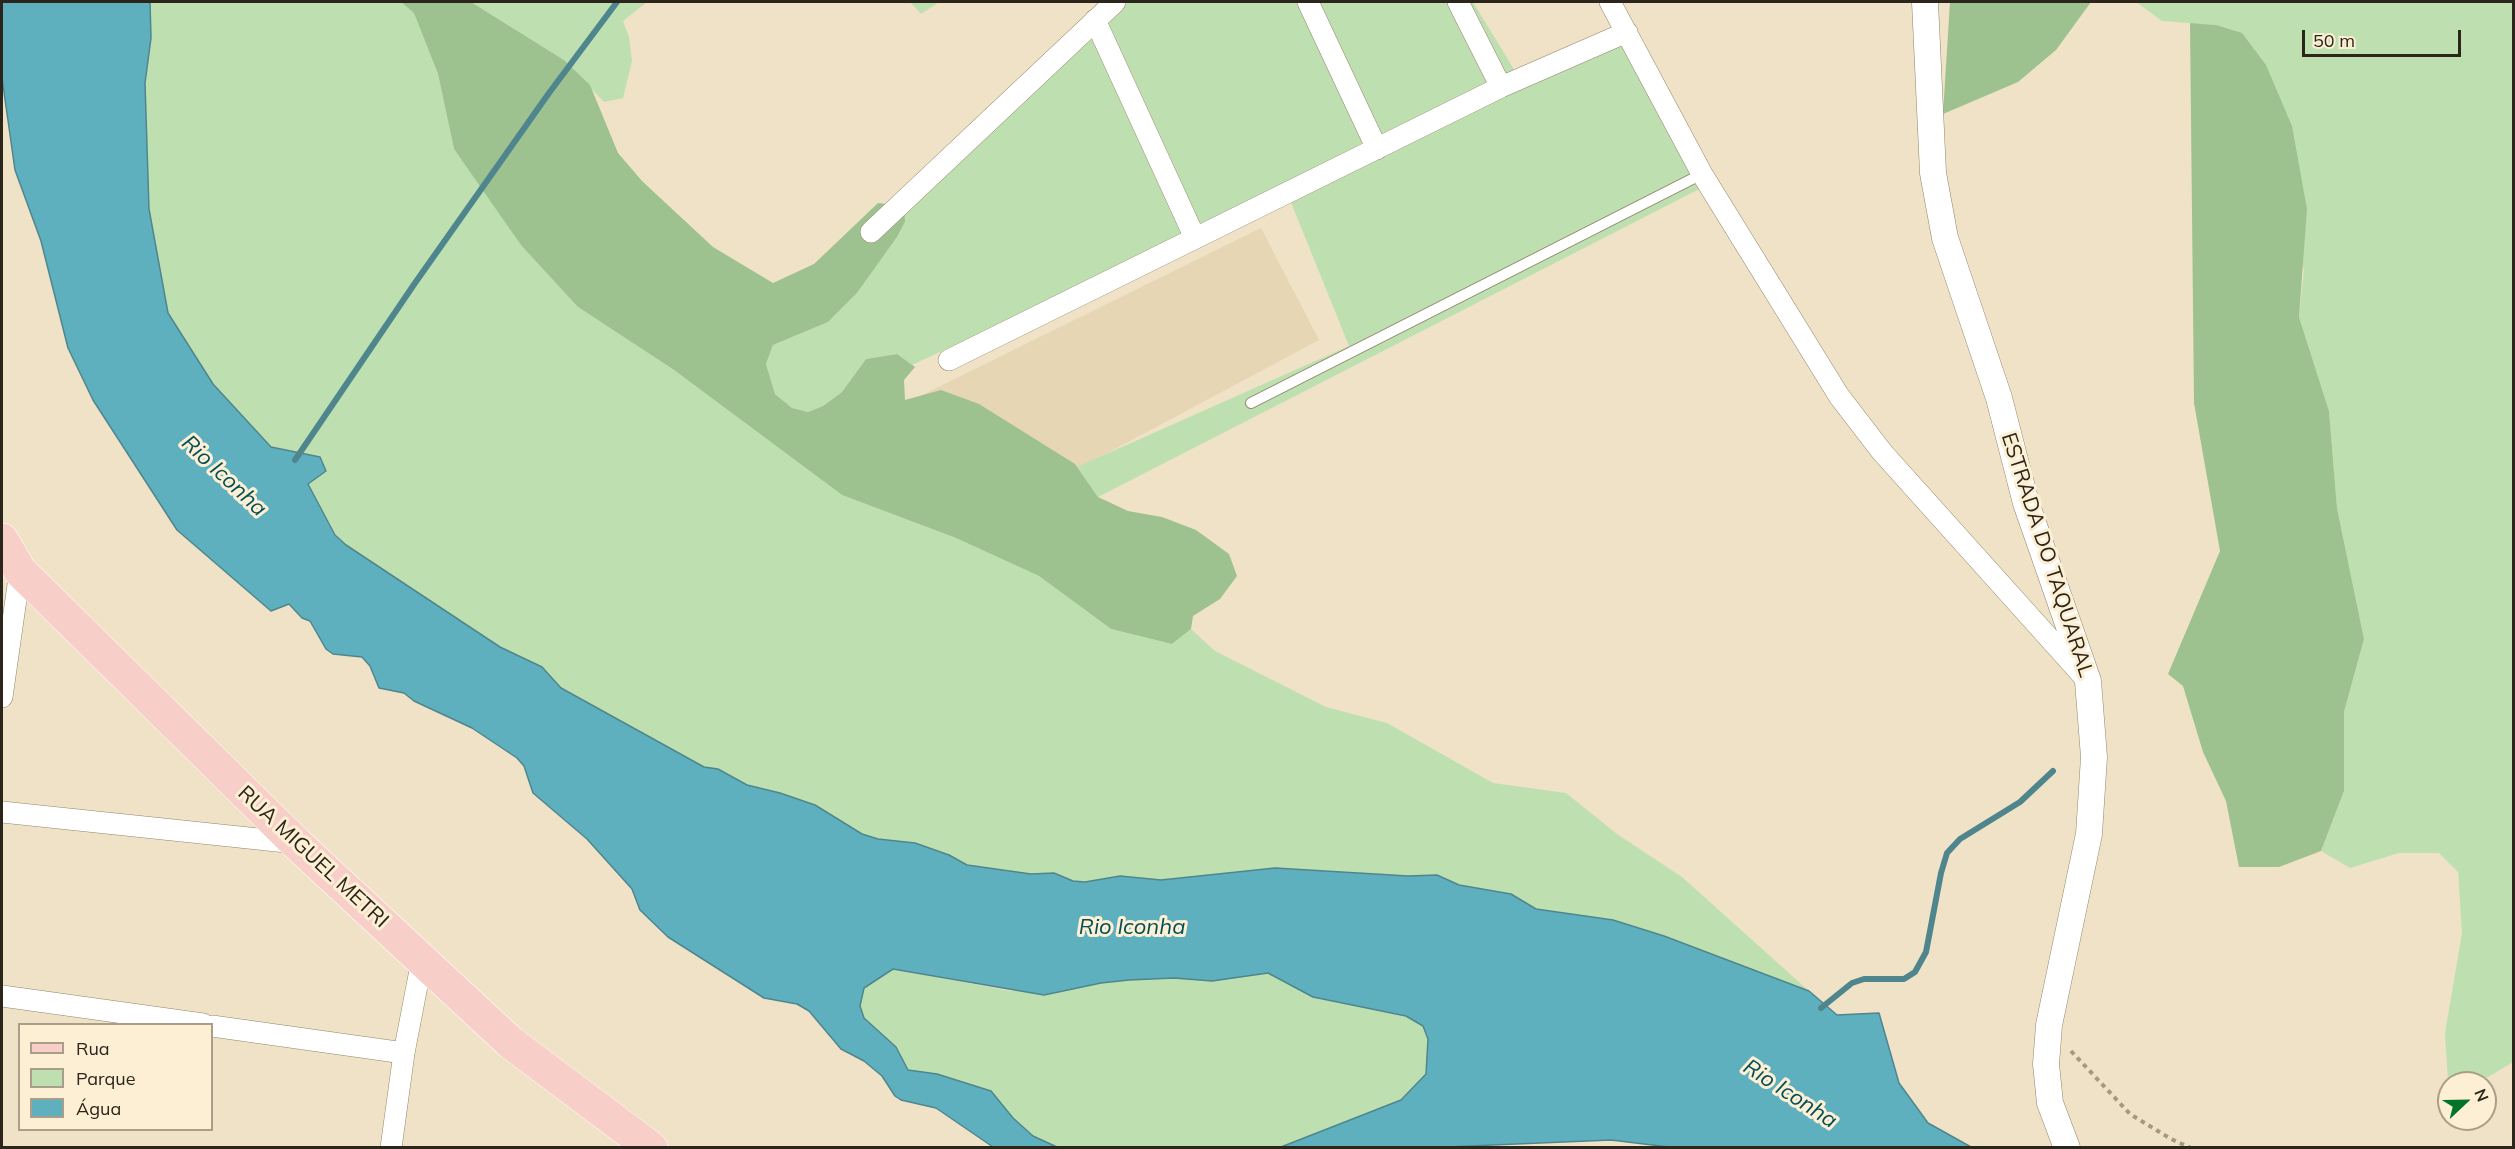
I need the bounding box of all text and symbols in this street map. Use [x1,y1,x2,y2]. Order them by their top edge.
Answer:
scale bar [2305,18,2464,56]
text: 50 m [2313,29,2355,52]
water label: Rio Iconha [176,430,272,522]
street label: ESTRADA DO TAQUARAL [1996,430,2098,680]
street label: RUA MIGUEL METRI [232,781,394,933]
water label: Rio Iconha [1079,914,1185,940]
legend [18,1023,213,1131]
text: Rua [76,1037,110,1060]
water label: Rio Iconha [1738,1054,1842,1134]
text: Parque [76,1067,135,1090]
north arrow [2437,1071,2497,1131]
text: N [2470,1086,2493,1104]
text: Água [76,1097,121,1120]

